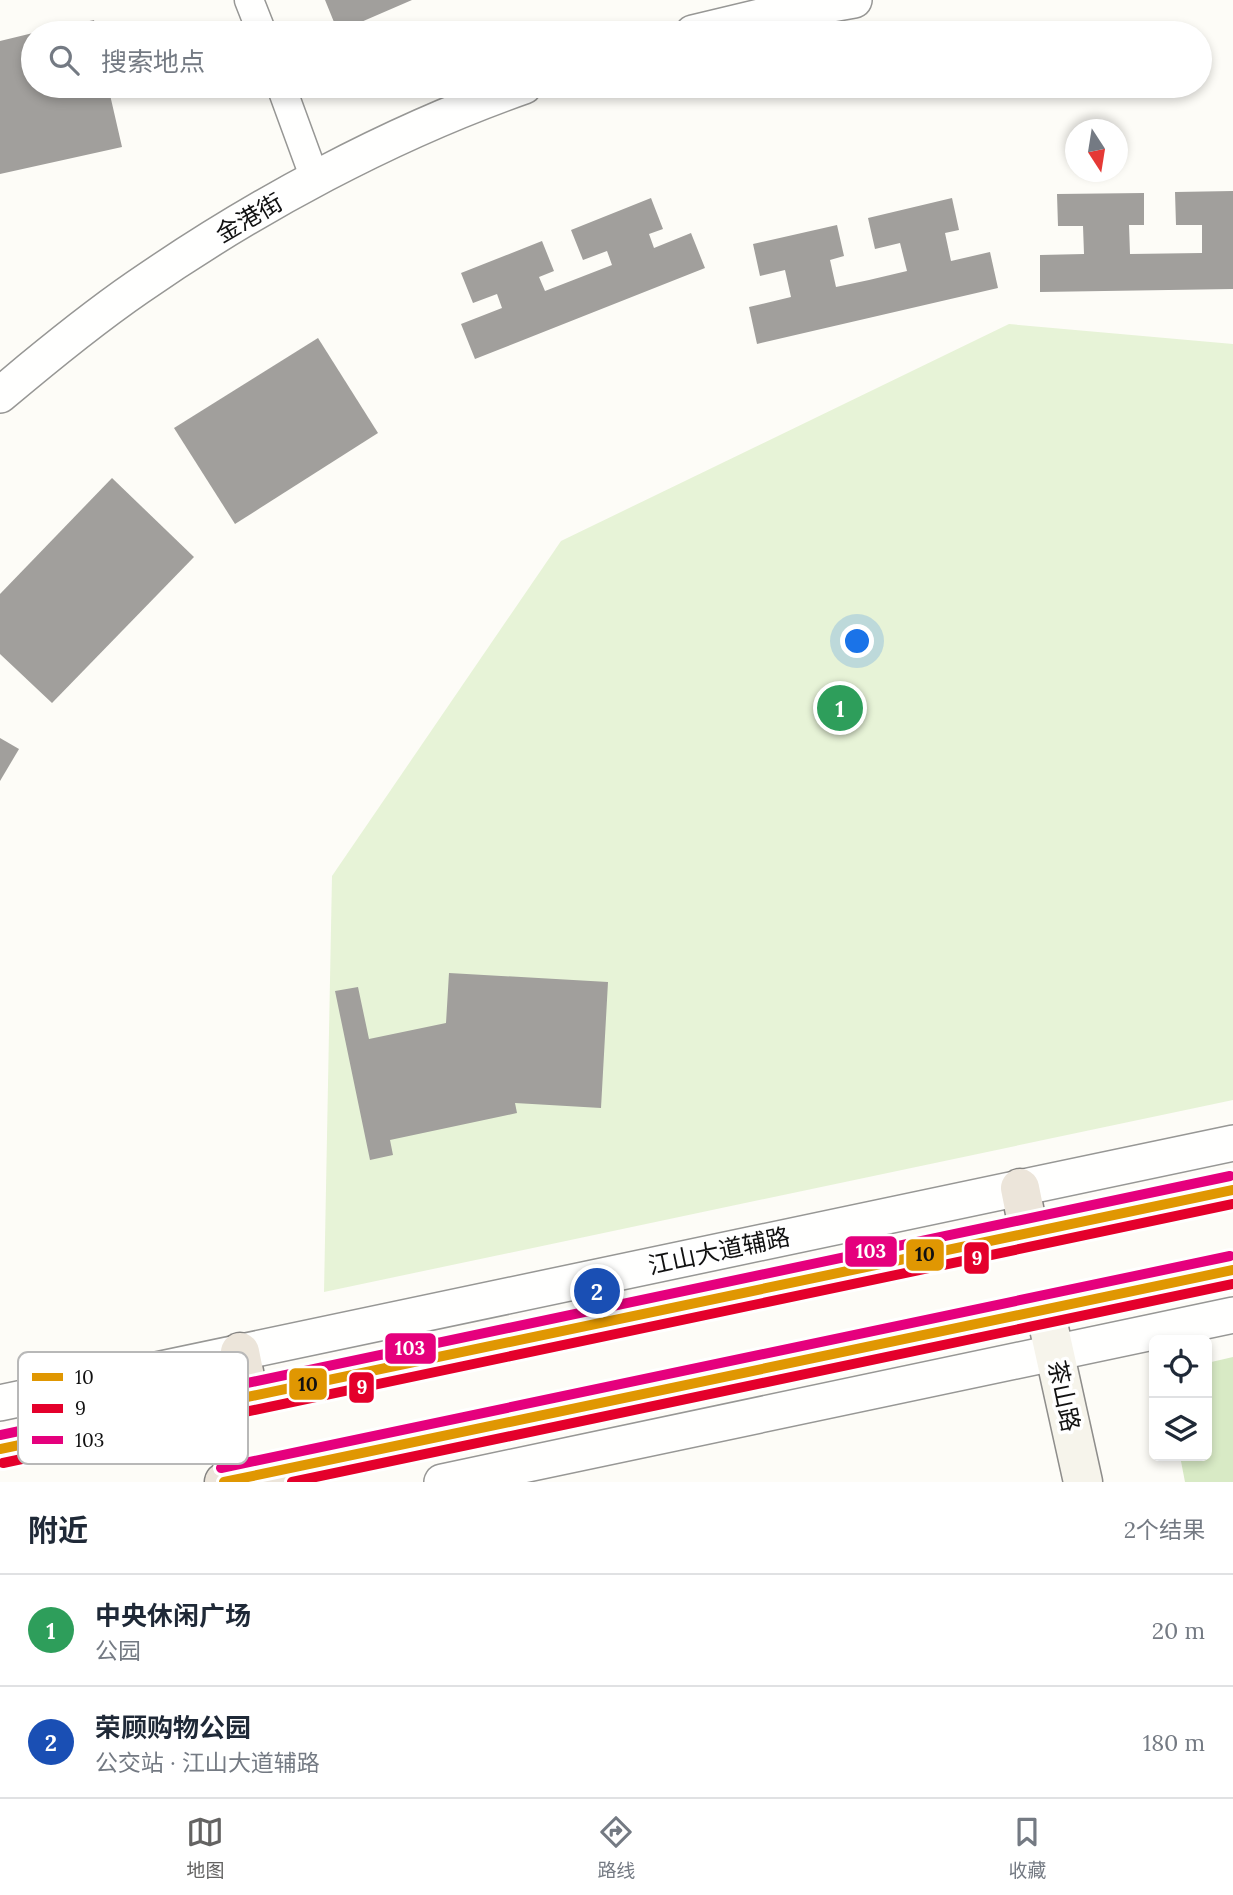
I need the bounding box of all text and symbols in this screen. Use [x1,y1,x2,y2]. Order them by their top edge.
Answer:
search box [21,21,1212,98]
icon: search [45,41,83,79]
text: 搜索地点 [101,45,205,78]
north arrow [1065,119,1128,182]
street label: 金港街 [210,187,288,249]
your location [840,624,874,658]
pin: 1 [817,682,863,734]
street label: 江山大道辅路 [645,1221,793,1281]
line badge: 103 [844,1235,898,1268]
line badge: 10 [905,1238,945,1272]
text: 103 [856,1239,886,1263]
line badge: 9 [963,1241,990,1275]
text: 10 [915,1242,935,1266]
text: 9 [972,1246,983,1270]
pin: 2 [574,1265,620,1317]
line badge: 103 [384,1332,437,1365]
map controls [1149,1335,1212,1461]
button: locate [1149,1335,1212,1398]
text: 103 [395,1336,425,1360]
legend [18,1352,248,1464]
street label: 茶山路 [1041,1358,1087,1434]
text: 10 [75,1365,94,1389]
line badge: 10 [288,1367,328,1401]
line badge: 9 [348,1371,375,1404]
text: 10 [298,1372,318,1396]
text: 9 [357,1375,368,1399]
text: 9 [75,1396,86,1420]
button: layers [1149,1398,1212,1461]
text: 103 [75,1428,104,1452]
text: 附近 [28,1511,88,1549]
text: 2个结果 [1124,1515,1205,1544]
text: 中央休闲广场 [95,1599,251,1632]
text: 1 [46,1616,56,1645]
text: 20 m [1152,1616,1205,1645]
text: 公园 [95,1636,141,1665]
text: 荣顾购物公园 [95,1711,251,1744]
text: 2 [45,1728,57,1757]
text: 180 m [1143,1728,1205,1757]
text: 公交站 · 江山大道辅路 [95,1748,320,1777]
tab: 地图 [186,1813,225,1882]
tab: 路线 [597,1813,636,1882]
tab: 收藏 [1008,1813,1047,1882]

